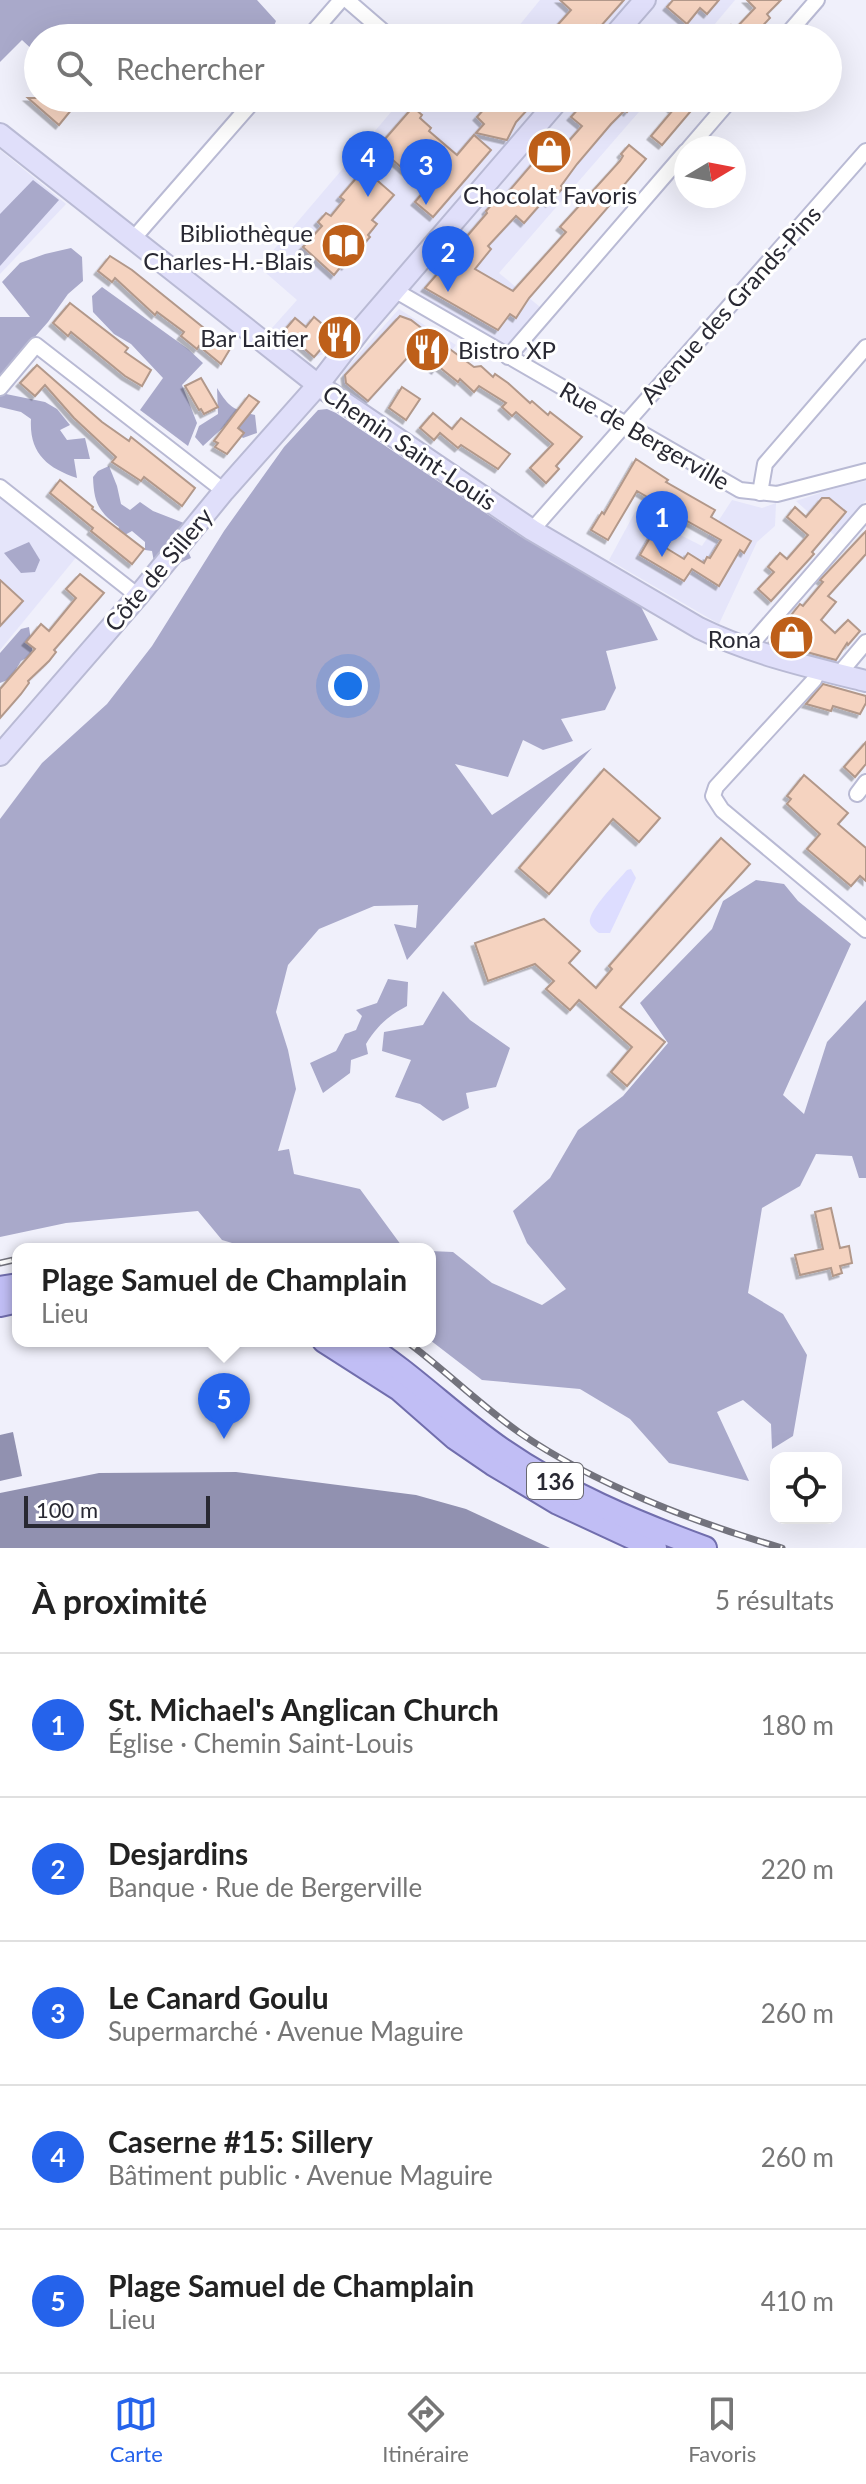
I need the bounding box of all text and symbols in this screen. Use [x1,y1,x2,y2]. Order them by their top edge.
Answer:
search box [24,24,842,112]
icon: search [52,46,96,90]
text: Rechercher [116,50,265,86]
shop icon: Chocolat Favoris [526,128,574,176]
pin: 4 [342,131,394,197]
north arrow [674,136,746,208]
pin: 3 [400,139,452,205]
place label: Chocolat Favoris [463,180,637,209]
street label: Avenue des Grands-Pins [634,199,826,409]
place label: Bibliothèque Charles-H.-Blais [143,218,313,275]
library icon: Bibliothèque Charles-H.-Blais [320,222,368,270]
pin: 2 [422,226,474,292]
restaurant icon: Bar Laitier [315,313,363,361]
place label: Bar Laitier [200,323,308,352]
restaurant icon: Bistro XP [403,325,451,373]
place label: Bistro XP [458,335,556,364]
street label: Rue de Bergerville [555,375,735,495]
street label: Chemin Saint-Louis [318,378,502,516]
pin: 1 [636,491,688,557]
street label: Côte de Sillery [98,501,219,637]
shop icon: Rona [768,614,816,662]
place label: Rona [708,624,761,653]
your location [328,666,368,706]
popup [12,1243,436,1347]
text: Plage Samuel de Champlain [41,1261,407,1297]
text: Lieu [41,1297,89,1329]
pin: 5 [198,1373,250,1439]
map controls [770,1452,842,1524]
button: locate [770,1452,842,1524]
road number: 136 [527,1463,583,1499]
scale bar [24,1492,210,1528]
text: 100 m [36,1496,98,1523]
text: À proximité [32,1580,207,1621]
text: 5 résultats [715,1584,834,1616]
text: St. Michael's Anglican Church [108,1691,499,1727]
text: 1 [50,1709,66,1741]
text: 180 m [761,1709,834,1741]
text: Église · Chemin Saint-Louis [108,1727,414,1759]
text: Desjardins [108,1835,248,1871]
text: 2 [50,1853,66,1885]
text: 220 m [761,1853,834,1885]
text: Banque · Rue de Bergerville [108,1871,422,1903]
text: Le Canard Goulu [108,1979,329,2015]
text: 3 [50,1997,66,2029]
text: 260 m [761,1997,834,2029]
text: Supermarché · Avenue Maguire [108,2015,464,2047]
text: Caserne #15: Sillery [108,2123,373,2159]
text: 4 [50,2141,66,2173]
text: 260 m [761,2141,834,2173]
text: Bâtiment public · Avenue Maguire [108,2159,493,2191]
text: Plage Samuel de Champlain [108,2267,474,2303]
text: 5 [50,2285,66,2317]
text: 410 m [761,2285,834,2317]
text: Lieu [108,2303,156,2335]
tab: Carte [110,2392,163,2467]
tab: Itinéraire [382,2392,469,2467]
tab: Favoris [688,2392,756,2467]

